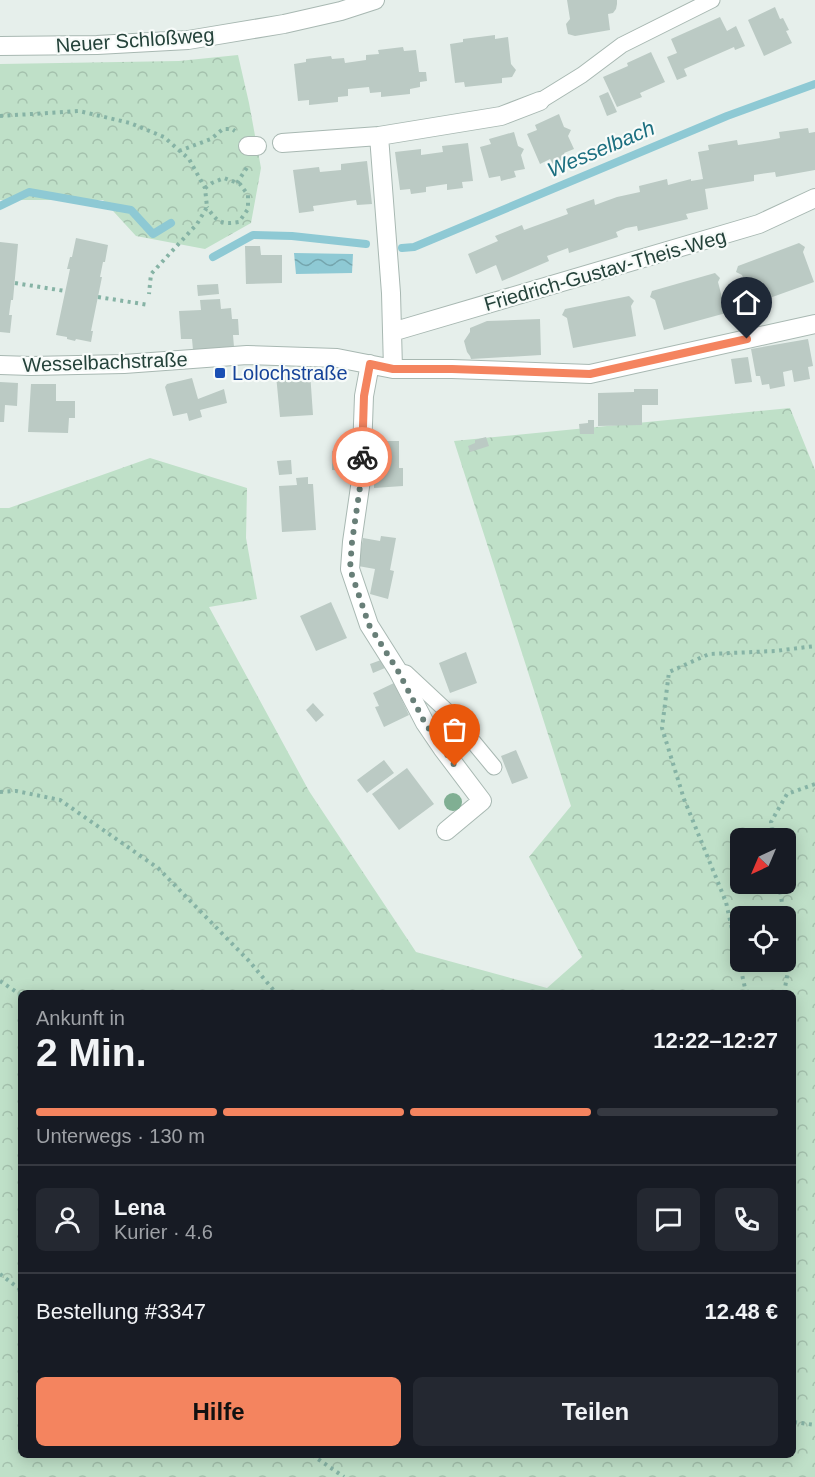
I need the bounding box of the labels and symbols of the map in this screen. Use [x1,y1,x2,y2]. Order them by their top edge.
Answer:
street label: Neuer Schloßweg [55,23,215,57]
water label: Wesselbach [544,116,658,181]
street label: Friedrich-Gustav-Theis-Weg [481,225,729,315]
pin [721,277,772,339]
street label: Wesselbachstraße [22,348,188,376]
place label: Lolochstraße [232,362,348,384]
marker: Lolochstraße [213,366,227,380]
courier [332,427,392,487]
pin [429,704,480,766]
north arrow [730,828,796,894]

